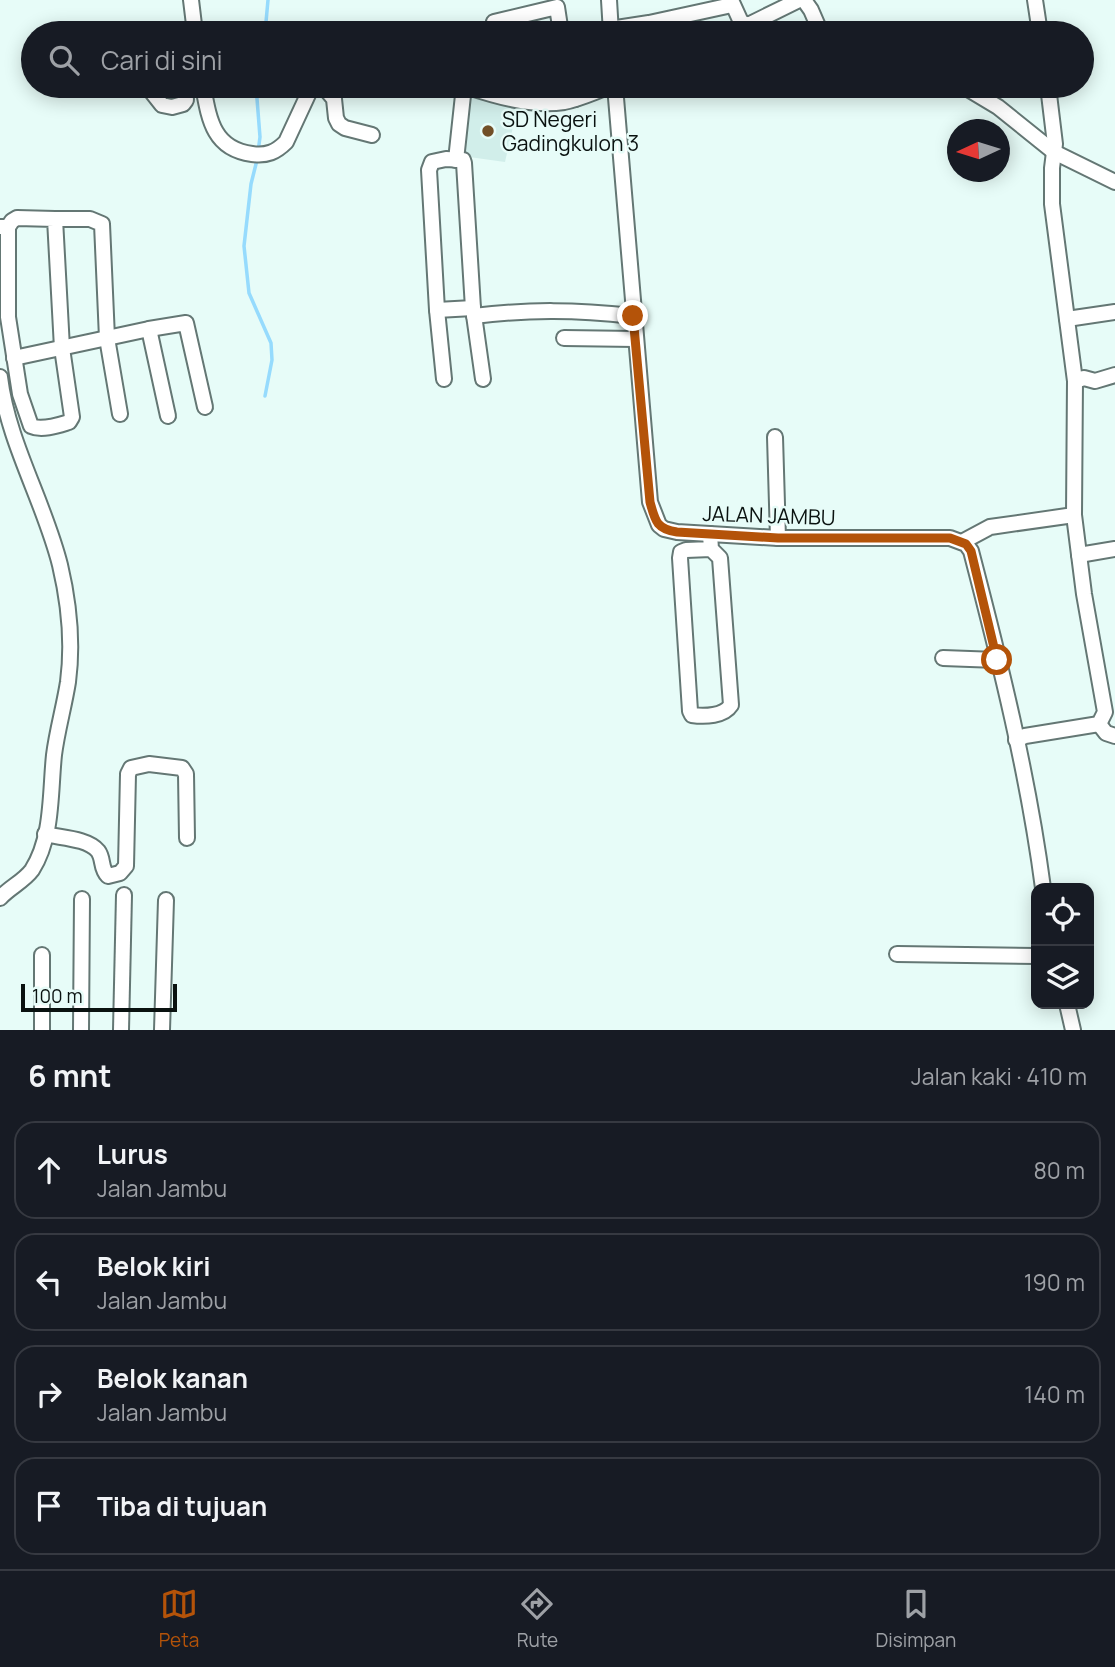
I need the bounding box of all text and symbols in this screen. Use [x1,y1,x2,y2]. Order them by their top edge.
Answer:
search box [21,21,1094,98]
icon: search [45,41,83,79]
text: Cari di sini [101,42,223,78]
place label: SD Negeri Gadingkulon 3 [502,105,639,157]
north arrow [947,119,1010,182]
marker: SD Negeri Gadingkulon 3 [480,123,496,139]
route end [617,300,648,331]
street label: JALAN JAMBU [702,499,836,531]
route start [981,644,1012,675]
map controls [1031,883,1094,1009]
button: locate [1031,883,1094,946]
button: layers [1031,946,1094,1009]
scale bar [21,981,177,1013]
text: 100 m [32,983,83,1009]
text: 6 mnt [28,1055,111,1096]
text: Jalan kaki · 410 m [911,1060,1087,1092]
text: Lurus [97,1136,168,1172]
icon: ahead [30,1151,68,1189]
text: 80 m [1034,1154,1085,1186]
text: Jalan Jambu [97,1172,227,1204]
text: Belok kiri [97,1248,211,1284]
icon: left [30,1263,68,1301]
text: 190 m [1024,1266,1085,1298]
text: Jalan Jambu [97,1284,227,1316]
text: Belok kanan [97,1360,248,1396]
icon: right [30,1375,68,1413]
text: 140 m [1024,1378,1085,1410]
text: Jalan Jambu [97,1396,227,1428]
icon: arrive [30,1487,68,1525]
text: Tiba di tujuan [97,1488,267,1524]
tab: Peta [159,1585,199,1653]
tab: Rute [517,1585,558,1653]
tab: Disimpan [876,1585,956,1653]

